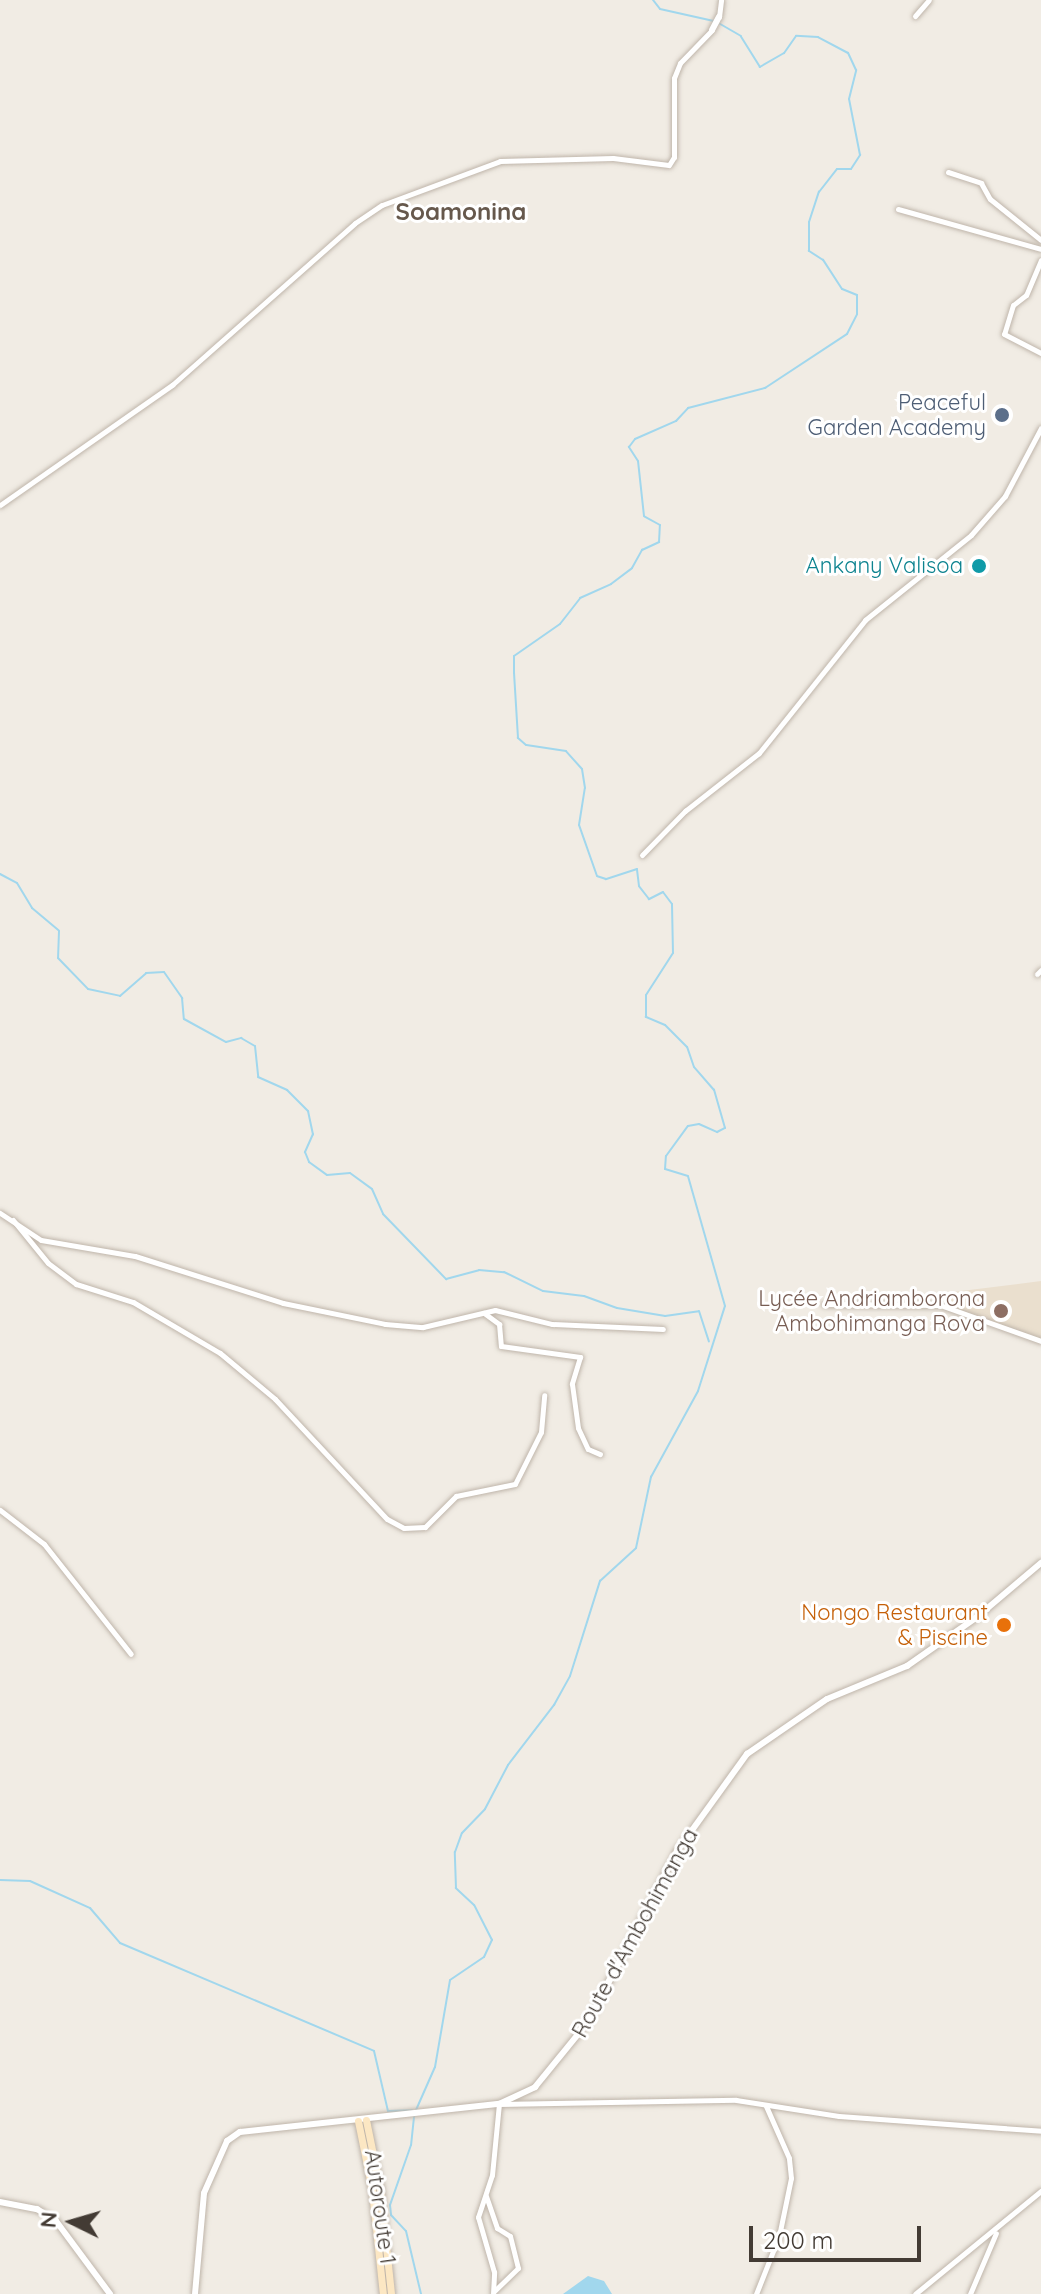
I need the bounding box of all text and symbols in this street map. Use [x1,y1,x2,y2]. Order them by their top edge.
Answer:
district label: Soamonina [396,198,526,226]
place label: Peaceful Garden Academy [807,389,986,440]
marker: Peaceful Garden Academy [993,406,1011,424]
place label: Ankany Valisoa [806,553,963,579]
marker: Ankany Valisoa [970,557,988,575]
place label: Lycée Andriamborona Ambohimanga Rova [758,1285,985,1336]
marker: Lycée Andriamborona Ambohimanga Rova [992,1302,1010,1320]
place label: Nongo Restaurant & Piscine [801,1599,988,1650]
marker: Nongo Restaurant & Piscine [995,1616,1013,1634]
street label: Route d'Ambohimanga [566,1824,704,2042]
street label: Autoroute 1 [359,2148,401,2266]
north arrow [32,2182,112,2262]
scale bar [753,2210,925,2260]
text: N [33,2211,63,2229]
text: 200 m [763,2225,833,2255]

